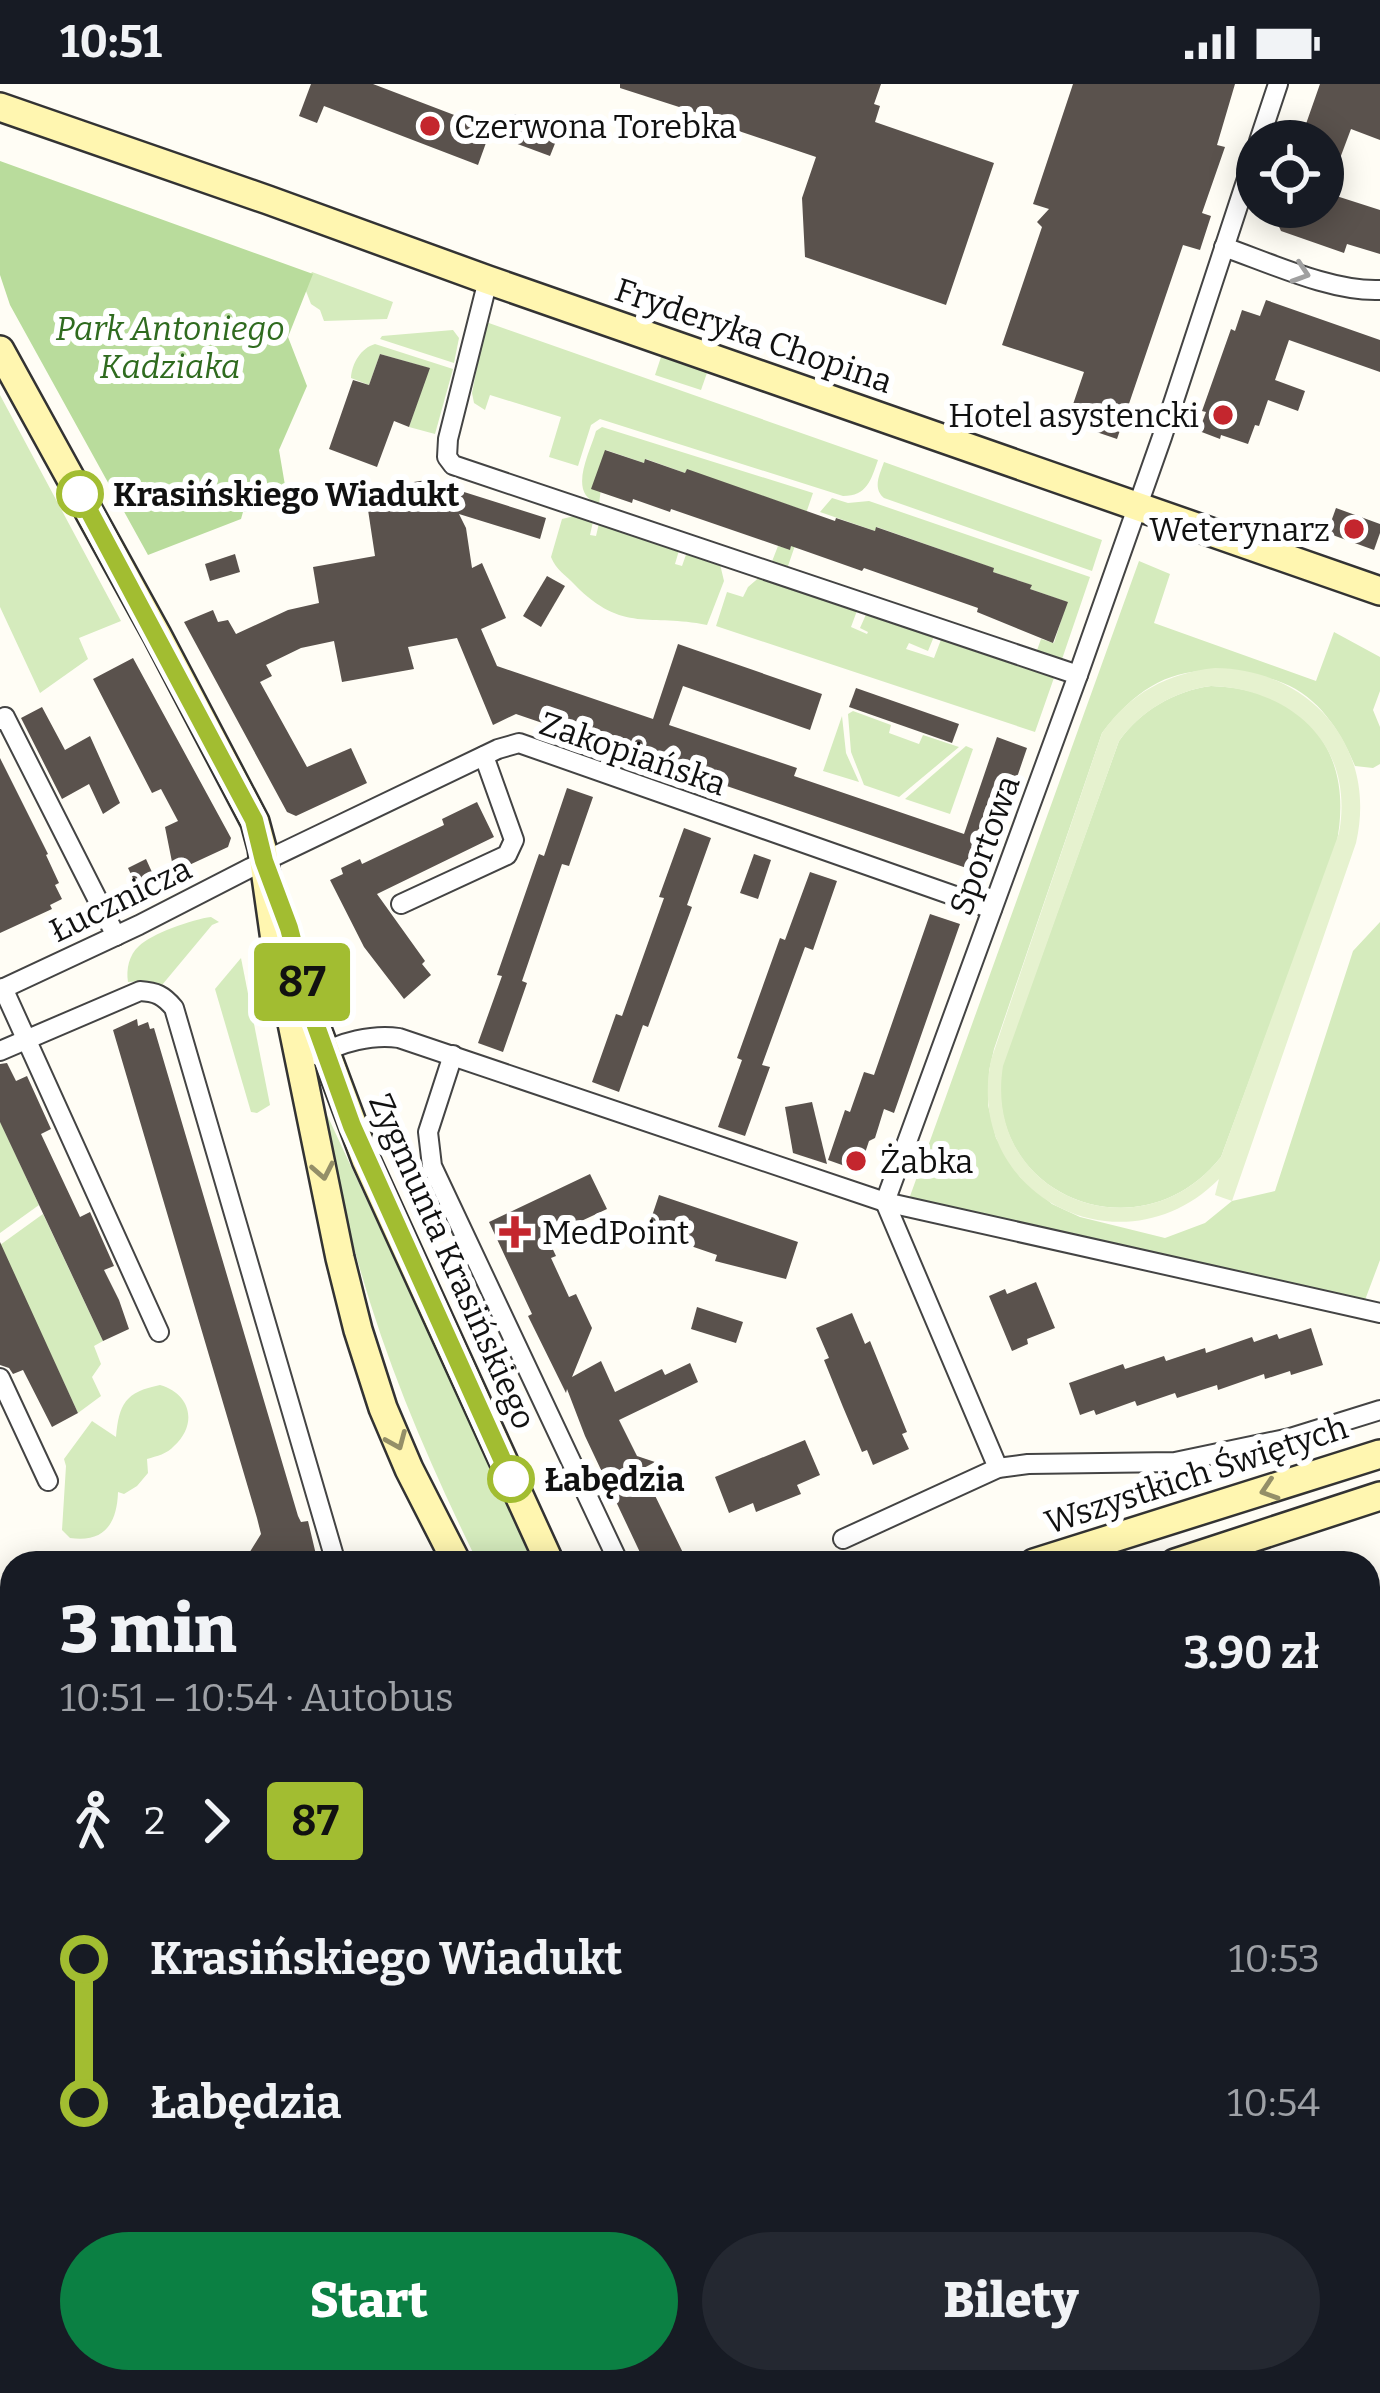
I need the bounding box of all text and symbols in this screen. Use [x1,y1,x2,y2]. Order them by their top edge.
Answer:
text: 10:51 [60,15,162,69]
place label: Czerwona Torebka [454,107,737,147]
marker: Czerwona Torebka [417,113,443,139]
map controls [1236,120,1344,228]
button: locate [1236,120,1344,228]
one-way arrow [1289,259,1310,283]
street label: Fryderyka Chopina [610,270,897,402]
park label: Park Antoniego Kadziaka [55,309,285,387]
place label: Hotel asystencki [948,396,1199,436]
marker: Hotel asystencki [1210,402,1236,428]
marker: Krasińskiego Wiadukt [58,472,102,516]
place label: Krasińskiego Wiadukt [113,475,459,515]
place label: Weterynarz [1149,510,1330,550]
marker: Weterynarz [1341,516,1367,542]
street label: Zakopiańska [534,703,731,805]
street label: Sportowa [941,770,1029,921]
street label: Łucznicza [43,848,198,951]
line badge: 87 [248,943,356,1021]
text: 87 [278,957,326,1007]
street label: Zygmunta Krasińskiego [360,1087,544,1435]
place label: Żabka [880,1142,973,1182]
marker: Żabka [843,1148,869,1174]
one-way arrow [309,1161,335,1181]
place label: MedPoint [542,1213,689,1253]
marker: MedPoint [499,1216,531,1248]
street label: Wszystkich Świętych [1040,1407,1353,1543]
one-way arrow [383,1429,407,1450]
marker: Łabędzia [489,1457,533,1501]
place label: Łabędzia [544,1460,685,1500]
one-way arrow [1259,1475,1280,1500]
text: 3 min [60,1590,237,1669]
text: 3.90 zł [1184,1626,1320,1680]
text: 10:51 – 10:54 · Autobus [60,1675,454,1721]
icon: walk [60,1788,126,1854]
icon: forward [183,1788,249,1854]
text: 87 [291,1796,339,1846]
text: 2 [144,1798,165,1844]
text: Krasińskiego Wiadukt [150,1932,622,1986]
text: 10:53 [1229,1936,1320,1982]
text: Łabędzia [150,2076,341,2130]
text: 10:54 [1227,2080,1320,2126]
button: Start [60,2232,678,2370]
button: Bilety [702,2232,1320,2370]

